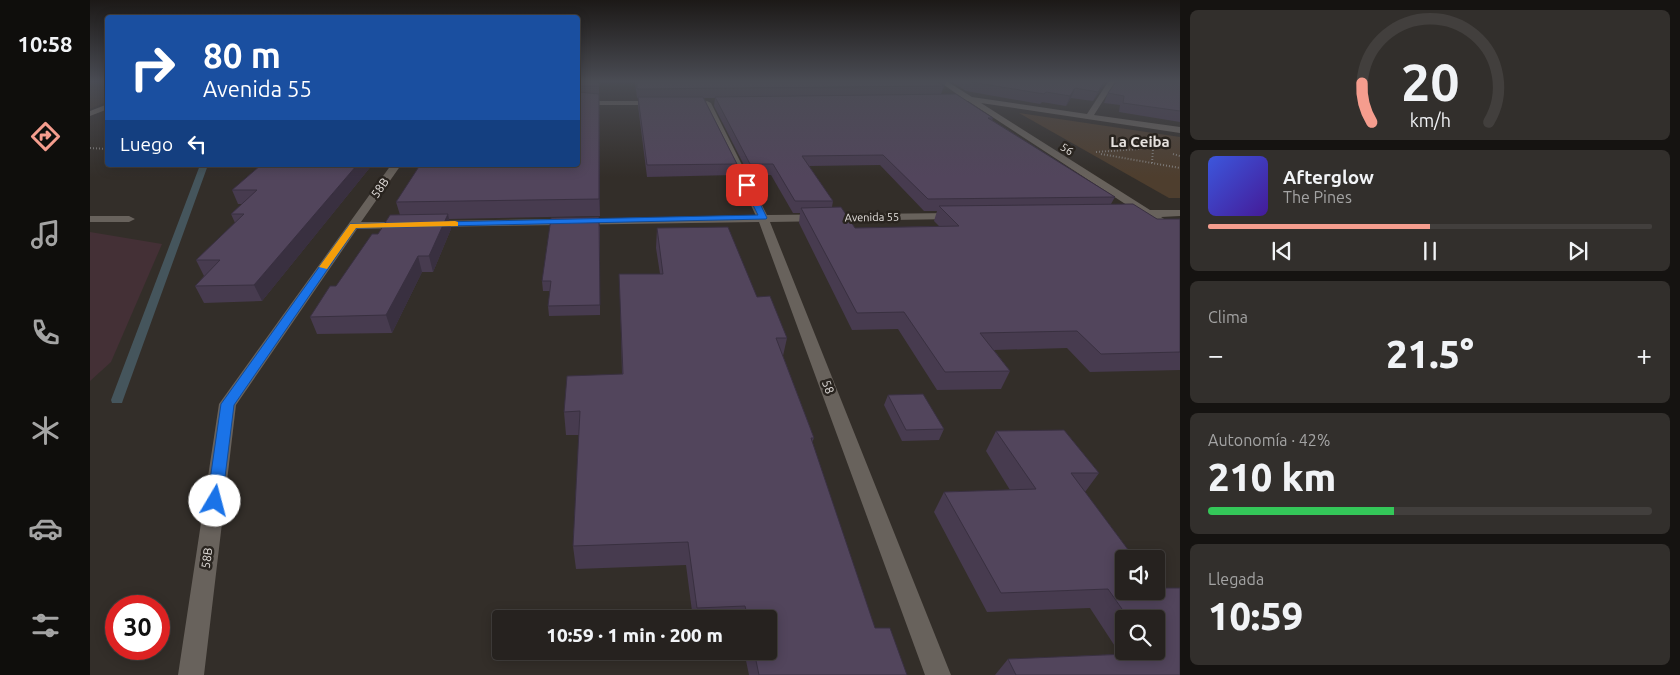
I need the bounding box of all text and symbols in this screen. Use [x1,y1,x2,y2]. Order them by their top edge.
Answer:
text: 10:58 [17,31,73,56]
icon: right [120,35,185,100]
text: 80 m [203,35,281,75]
text: 20 [1401,53,1459,111]
text: Avenida 55 [203,76,312,101]
text: km/h [1409,110,1451,130]
icon: directions [28,119,63,154]
icon: left [183,130,211,158]
text: Luego [120,133,173,155]
district label: La Ceiba [1110,133,1170,150]
street label: 56 [1059,141,1075,157]
pin [726,164,768,206]
text: Afterglow [1283,166,1374,188]
icon: arrive [733,171,761,199]
street label: 58B [368,175,391,200]
text: The Pines [1283,188,1352,206]
street label: Avenida 55 [845,211,899,223]
icon: music [28,217,63,252]
icon: previous [1268,237,1296,265]
icon: pause [1416,237,1444,265]
icon: next [1564,237,1592,265]
text: Clima [1208,308,1248,326]
icon: phone [28,315,63,350]
text: 21.5° [1386,333,1474,375]
text: − [1208,339,1224,370]
text: + [1636,339,1652,370]
street label: 58 [820,378,837,396]
icon: climate [28,413,63,448]
text: Autonomía · 42% [1208,431,1330,449]
text: 210 km [1208,456,1336,498]
position arrow [188,474,240,526]
icon: car [28,511,63,546]
street label: 58B [199,547,214,569]
map controls [1115,550,1165,660]
button: sound [1115,550,1165,600]
text: Llegada [1208,570,1264,588]
speed limit sign: 30 [105,595,170,660]
text: 10:59 [1208,595,1303,637]
icon: filters [28,608,63,643]
button: search [1115,610,1165,660]
text: 10:59 · 1 min · 200 m [546,624,723,646]

